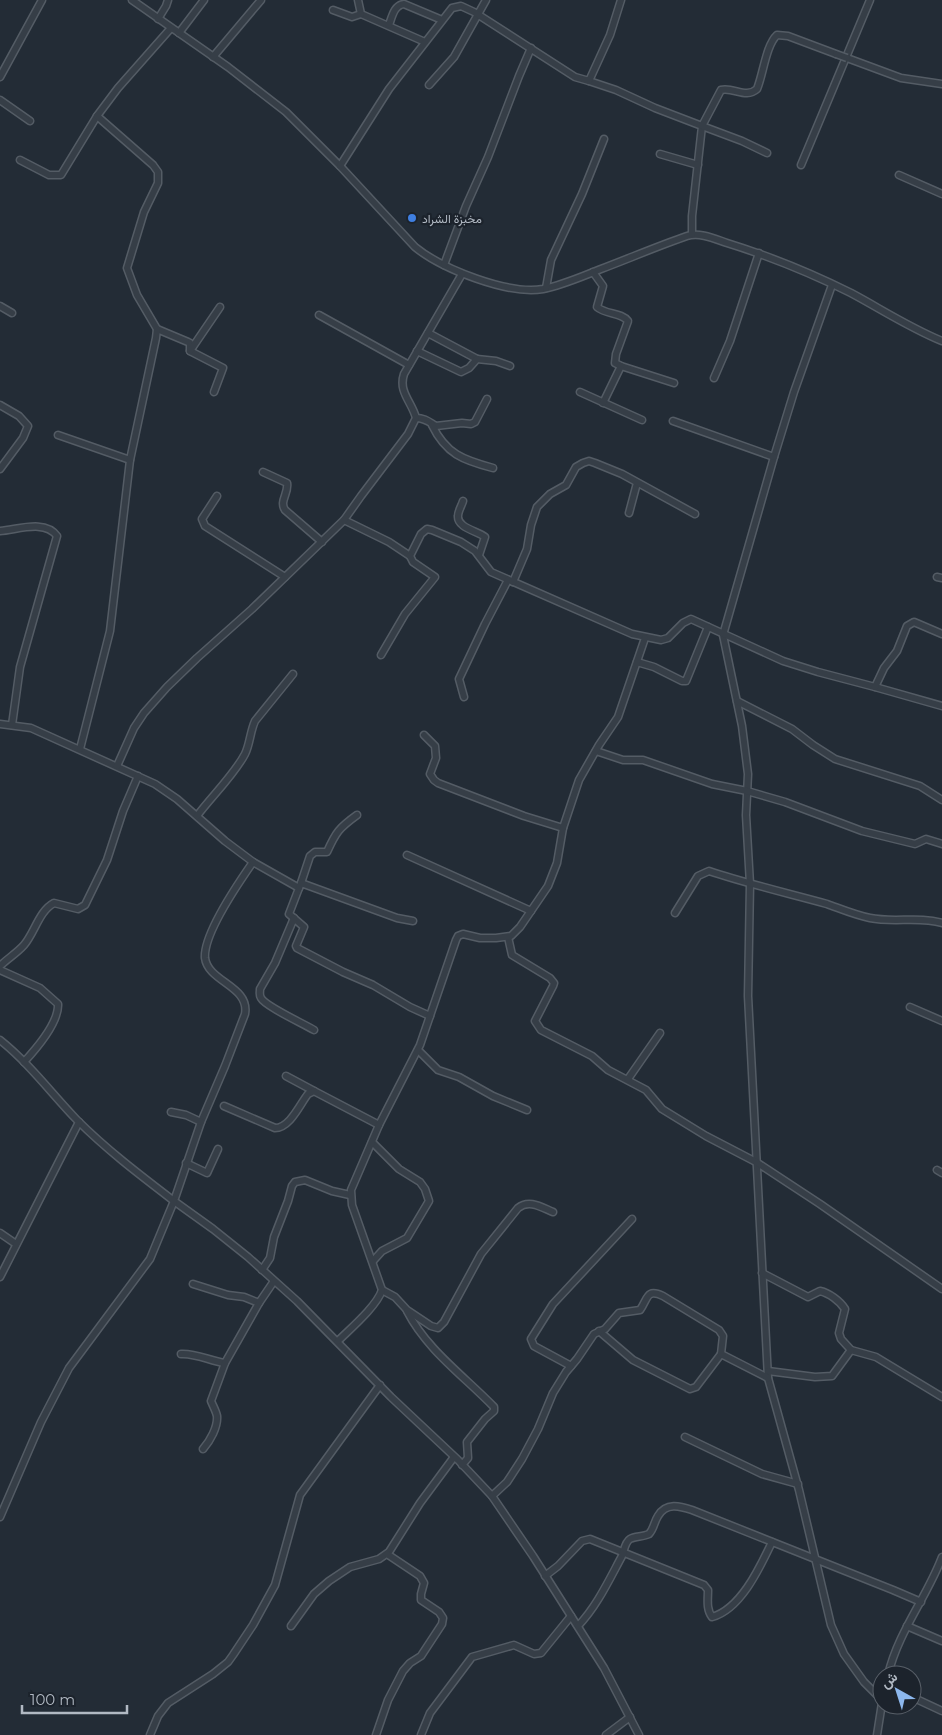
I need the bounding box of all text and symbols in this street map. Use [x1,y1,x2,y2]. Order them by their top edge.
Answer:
place label: مخبزة الشراد [422,211,482,227]
marker: مخبزة الشراد [406,212,418,224]
north arrow [872,1665,922,1715]
text: ش [877,1667,901,1692]
scale bar [22,1682,128,1714]
text: 100 m [30,1690,75,1709]

